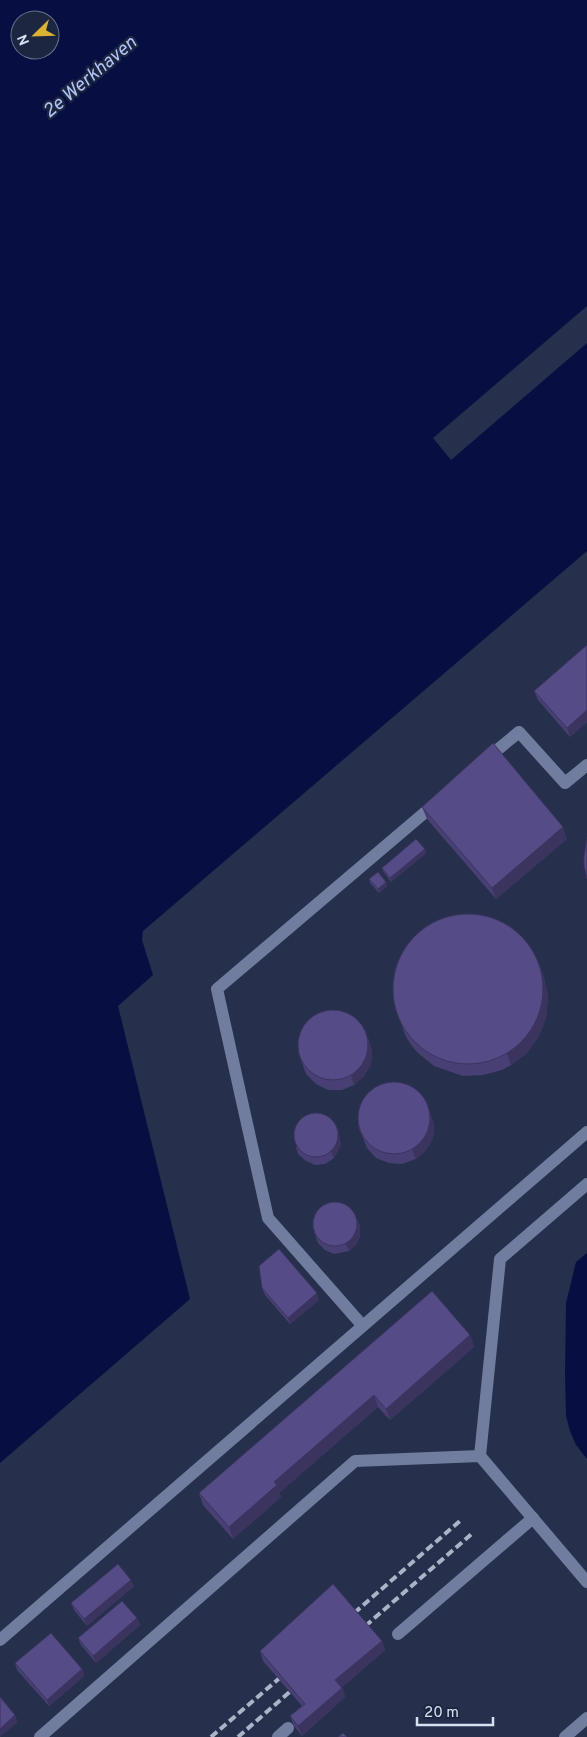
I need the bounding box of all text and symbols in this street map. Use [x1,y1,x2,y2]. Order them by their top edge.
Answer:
north arrow [10,10,60,60]
water label: 2e Werkhaven [38,31,143,124]
text: N [15,32,34,47]
scale bar [417,1694,493,1726]
text: 20 m [424,1704,459,1723]

